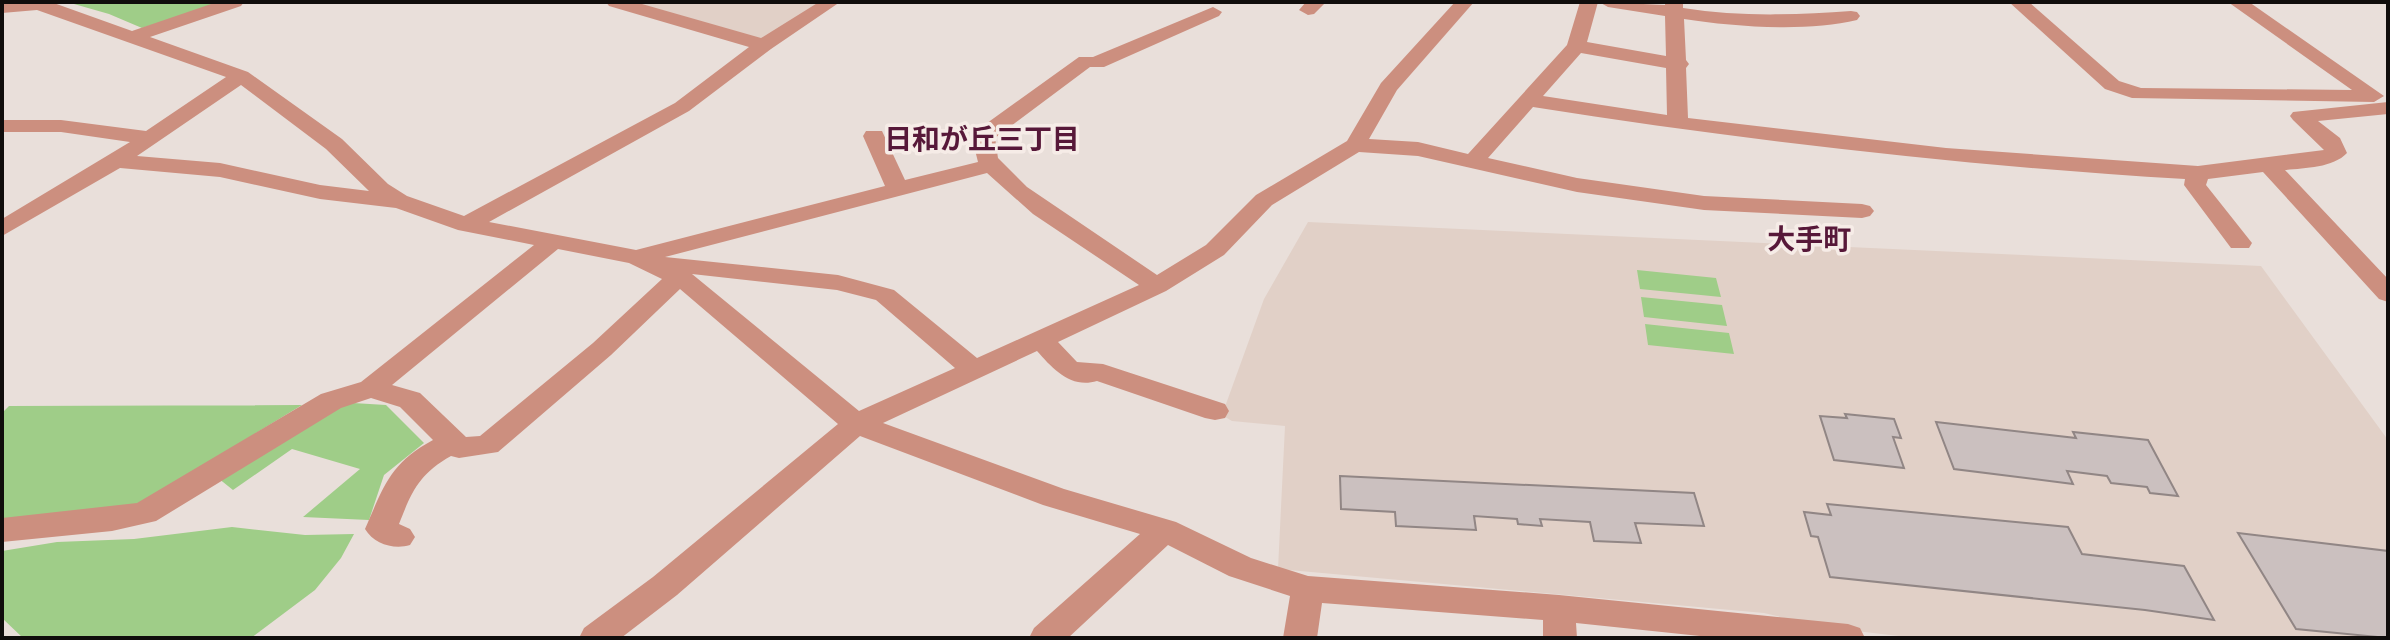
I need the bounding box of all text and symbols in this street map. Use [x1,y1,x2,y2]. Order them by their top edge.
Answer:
district label: 日和が丘三丁目 [884,122,1080,156]
district label: 大手町 [1767,222,1851,256]

